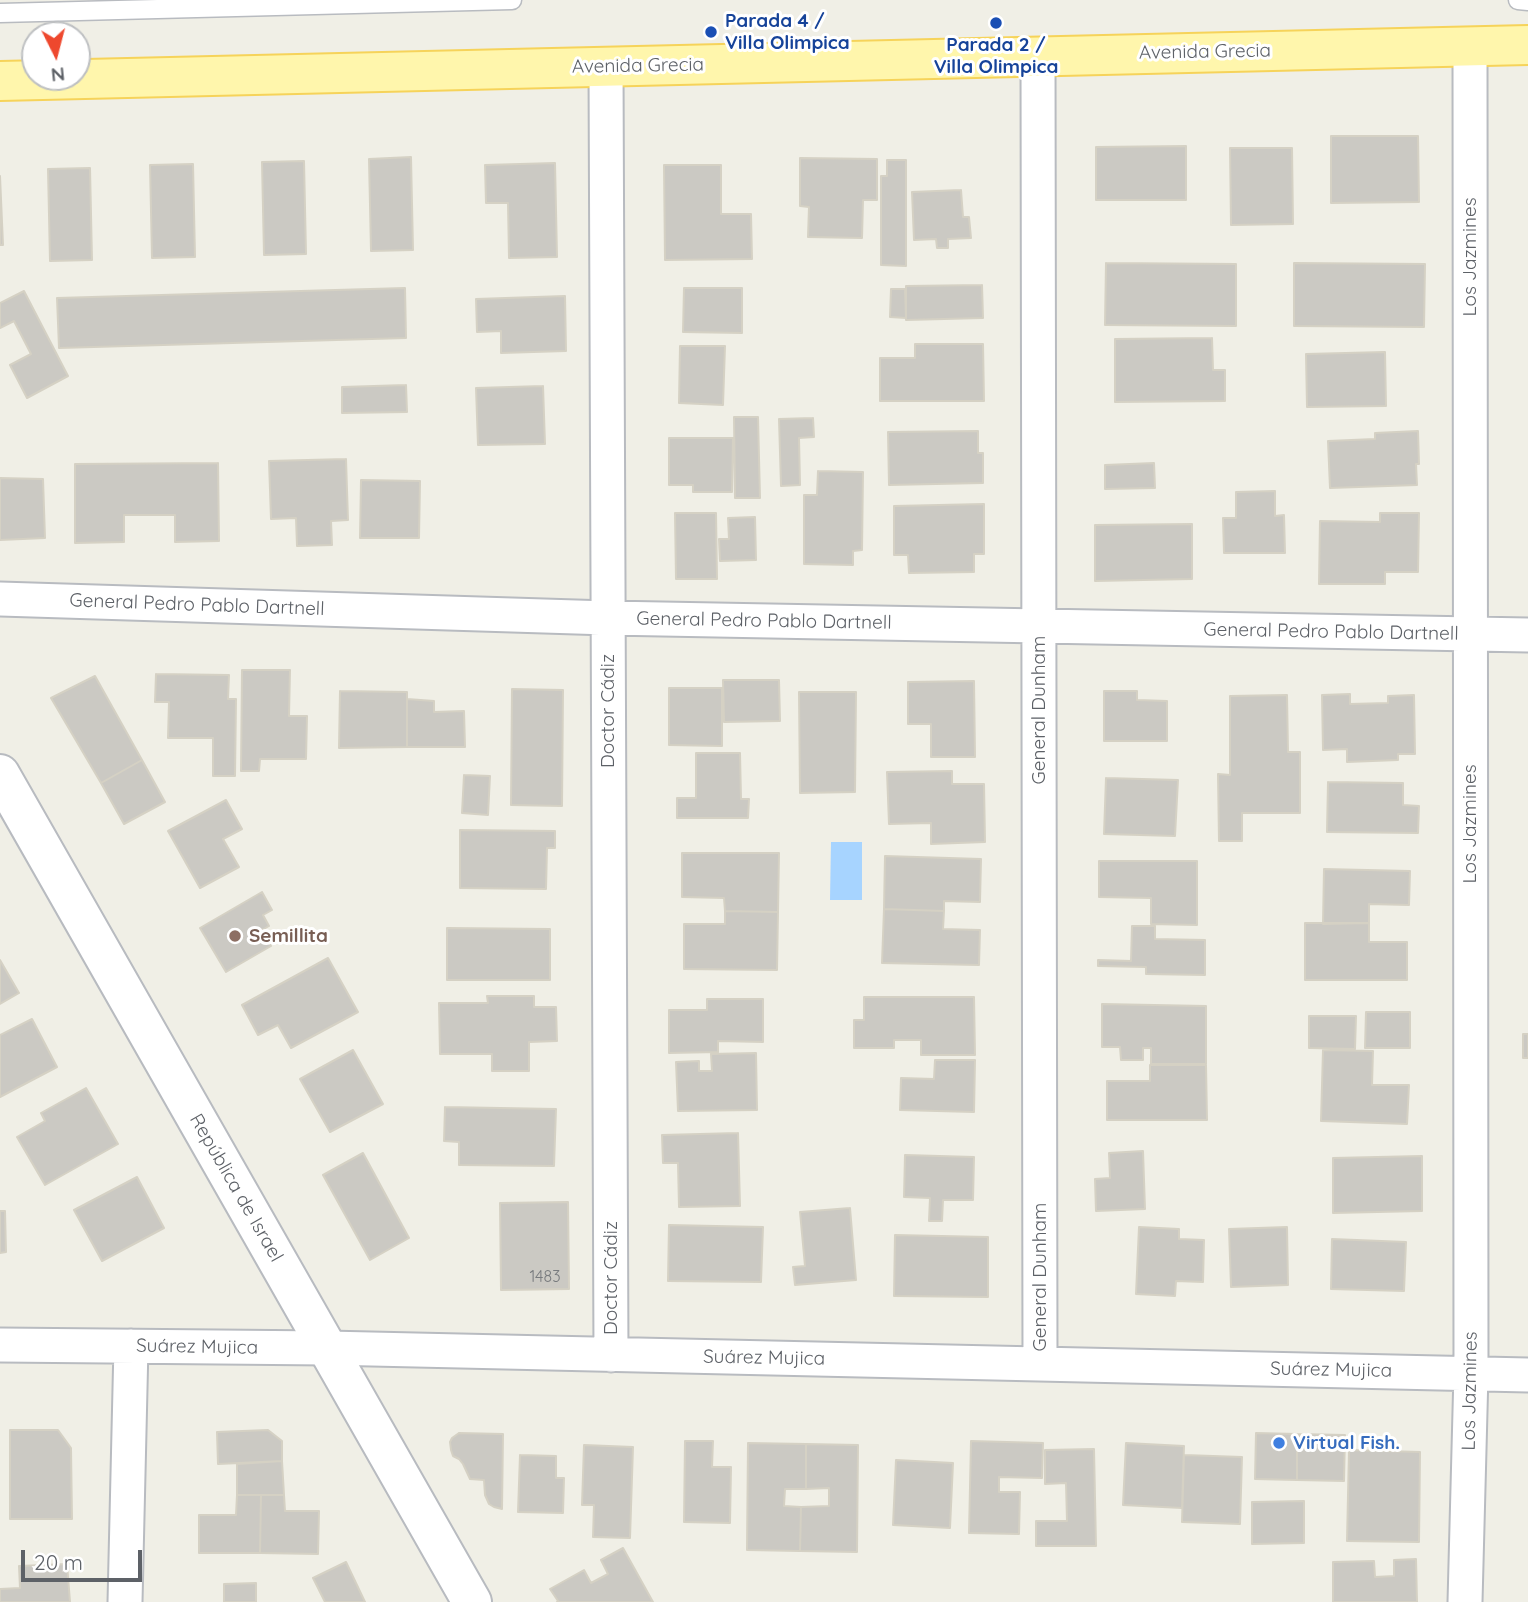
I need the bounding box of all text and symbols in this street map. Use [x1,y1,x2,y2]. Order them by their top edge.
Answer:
place label: Parada 4 / Villa Olimpica [725,10,850,54]
marker: Parada 2 / Villa Olimpica [988,15,1004,31]
north arrow [21,21,91,91]
marker: Parada 4 / Villa Olimpica [703,24,719,40]
place label: Parada 2 / Villa Olimpica [934,34,1058,78]
street label: Avenida Grecia [1139,39,1271,65]
street label: Avenida Grecia [572,53,704,79]
text: N [50,62,66,88]
street label: Los Jazmines [1459,197,1481,317]
street label: General Pedro Pablo Dartnell [69,589,325,621]
street label: General Pedro Pablo Dartnell [636,607,892,635]
street label: General Pedro Pablo Dartnell [1203,618,1459,646]
street label: General Dunham [1028,636,1050,784]
street label: Doctor Cádiz [597,654,619,768]
street label: Los Jazmines [1459,764,1481,884]
place label: Semillita [249,925,328,947]
marker: Semillita [227,928,243,944]
street label: República de Israel [184,1110,288,1266]
street label: General Dunham [1029,1203,1051,1351]
street label: Doctor Cádiz [600,1221,622,1335]
house number: 1483 [529,1267,561,1287]
street label: Los Jazmines [1458,1331,1482,1451]
street label: Suárez Mujica [136,1335,258,1359]
street label: Suárez Mujica [703,1346,825,1370]
street label: Suárez Mujica [1270,1358,1392,1382]
place label: Virtual Fish. [1293,1432,1400,1454]
marker: Virtual Fish. [1271,1435,1287,1451]
scale bar [24,1536,145,1580]
text: 20 m [34,1549,83,1575]

